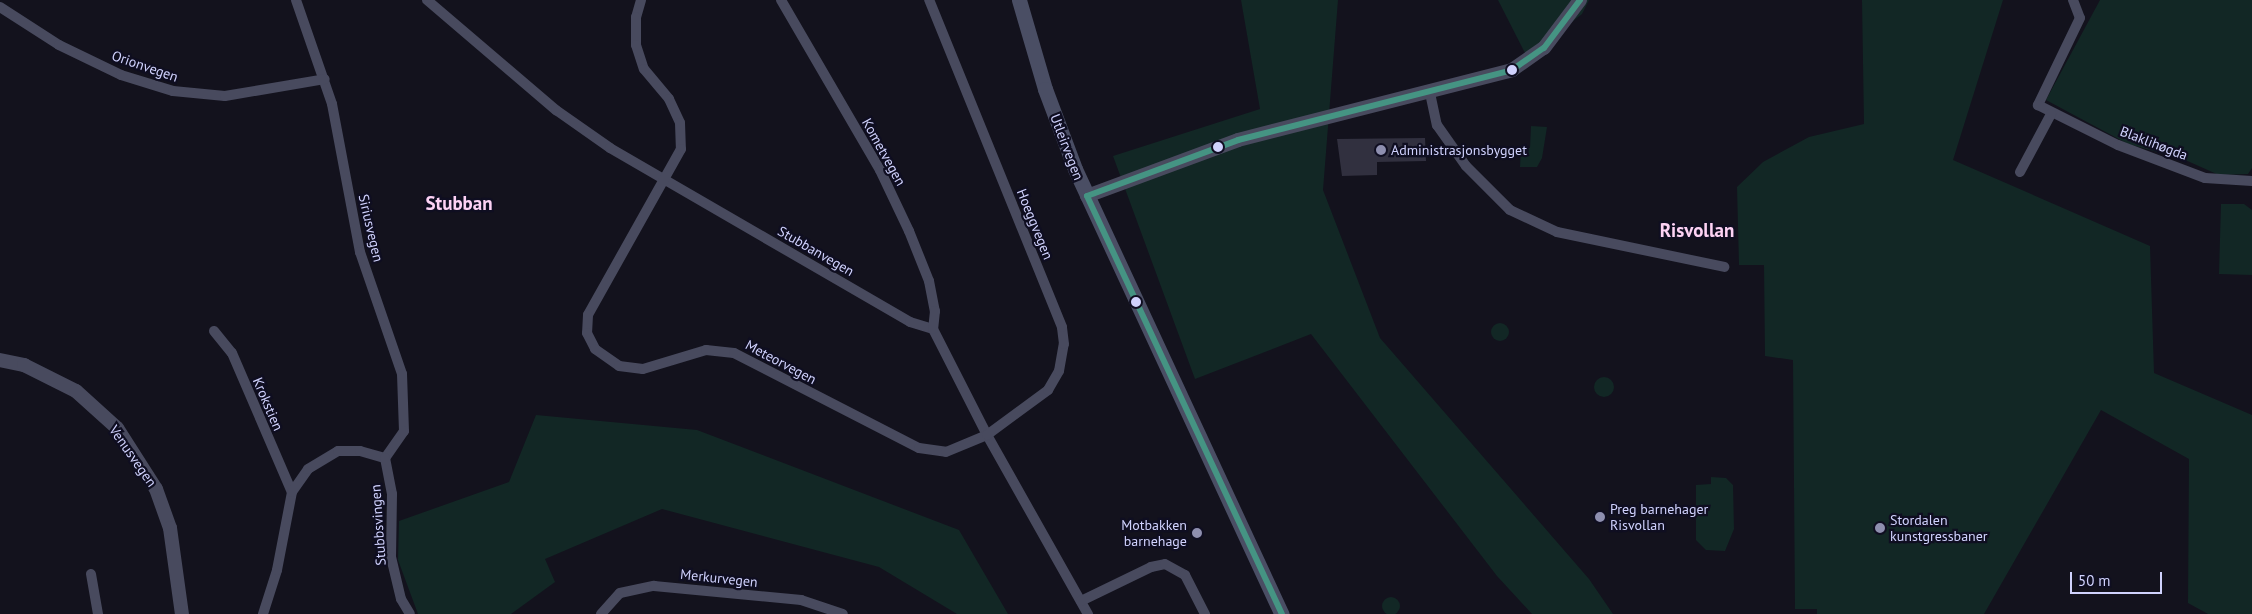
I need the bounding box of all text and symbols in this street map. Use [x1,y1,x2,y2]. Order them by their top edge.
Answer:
street label: Orionvegen [110,47,180,85]
unlabelled marker [1507,65,1517,75]
street label: Utleirvegen [1047,112,1087,182]
street label: Kometvegen [859,115,909,189]
street label: Blaklihøgda [2118,122,2190,164]
unlabelled marker [1213,142,1223,152]
place label: Administrasjonsbygget [1391,142,1527,158]
marker: Administrasjonsbygget [1375,144,1387,156]
street label: Hoeggvegen [1013,186,1057,262]
street label: Siriusvegen [355,193,387,263]
district label: Stubban [425,193,493,215]
district label: Risvollan [1660,220,1734,242]
street label: Stubbanvegen [775,222,857,280]
unlabelled marker [1131,297,1141,307]
street label: Meteorvegen [743,336,819,388]
street label: Krokstien [249,375,287,433]
street label: Venusvegen [106,422,160,490]
street label: Stubbsvingen [367,484,389,566]
place label: Preg barnehager Risvollan [1610,501,1708,534]
marker: Preg barnehager Risvollan [1594,511,1606,523]
place label: Stordalen kunstgressbaner [1890,512,1988,544]
place label: Motbakken barnehage [1121,517,1187,550]
marker: Stordalen kunstgressbaner [1874,522,1886,534]
marker: Motbakken barnehage [1191,527,1203,539]
scale bar [2072,562,2164,594]
street label: Merkurvegen [679,566,759,590]
text: 50 m [2078,571,2111,590]

